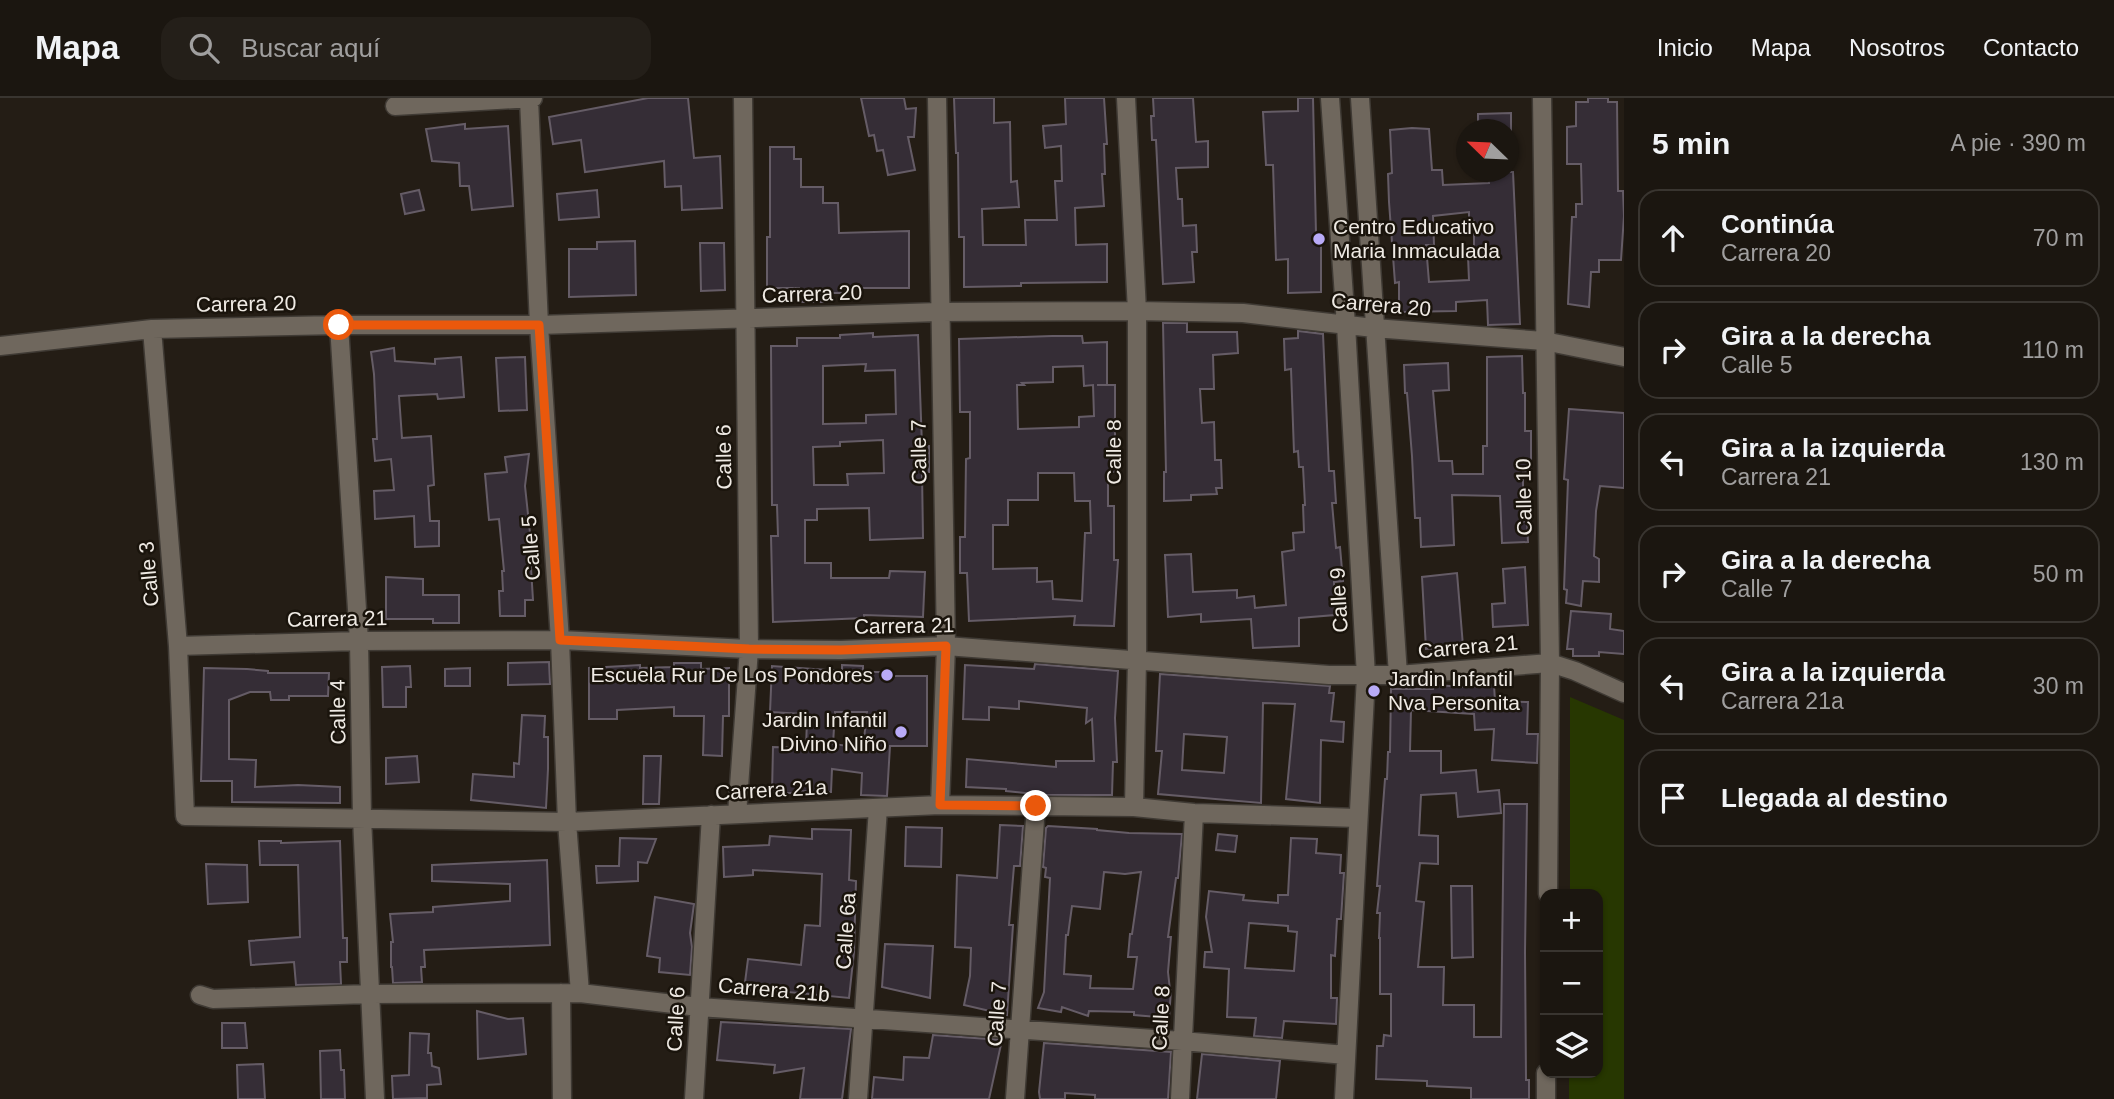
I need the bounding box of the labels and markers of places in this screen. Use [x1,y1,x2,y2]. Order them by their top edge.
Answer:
place label: Centro Educativo Maria Inmaculada [1333,215,1500,262]
marker: Centro Educativo Maria Inmaculada [1311,231,1327,247]
place label: Escuela Rur De Los Pondores [591,663,873,686]
marker: Escuela Rur De Los Pondores [879,667,895,683]
place label: Jardin Infantil Nva Personita [1388,667,1520,714]
marker: Jardin Infantil Nva Personita [1366,683,1382,699]
place label: Jardin Infantil Divino Niño [762,708,887,755]
marker: Jardin Infantil Divino Niño [893,724,909,740]

